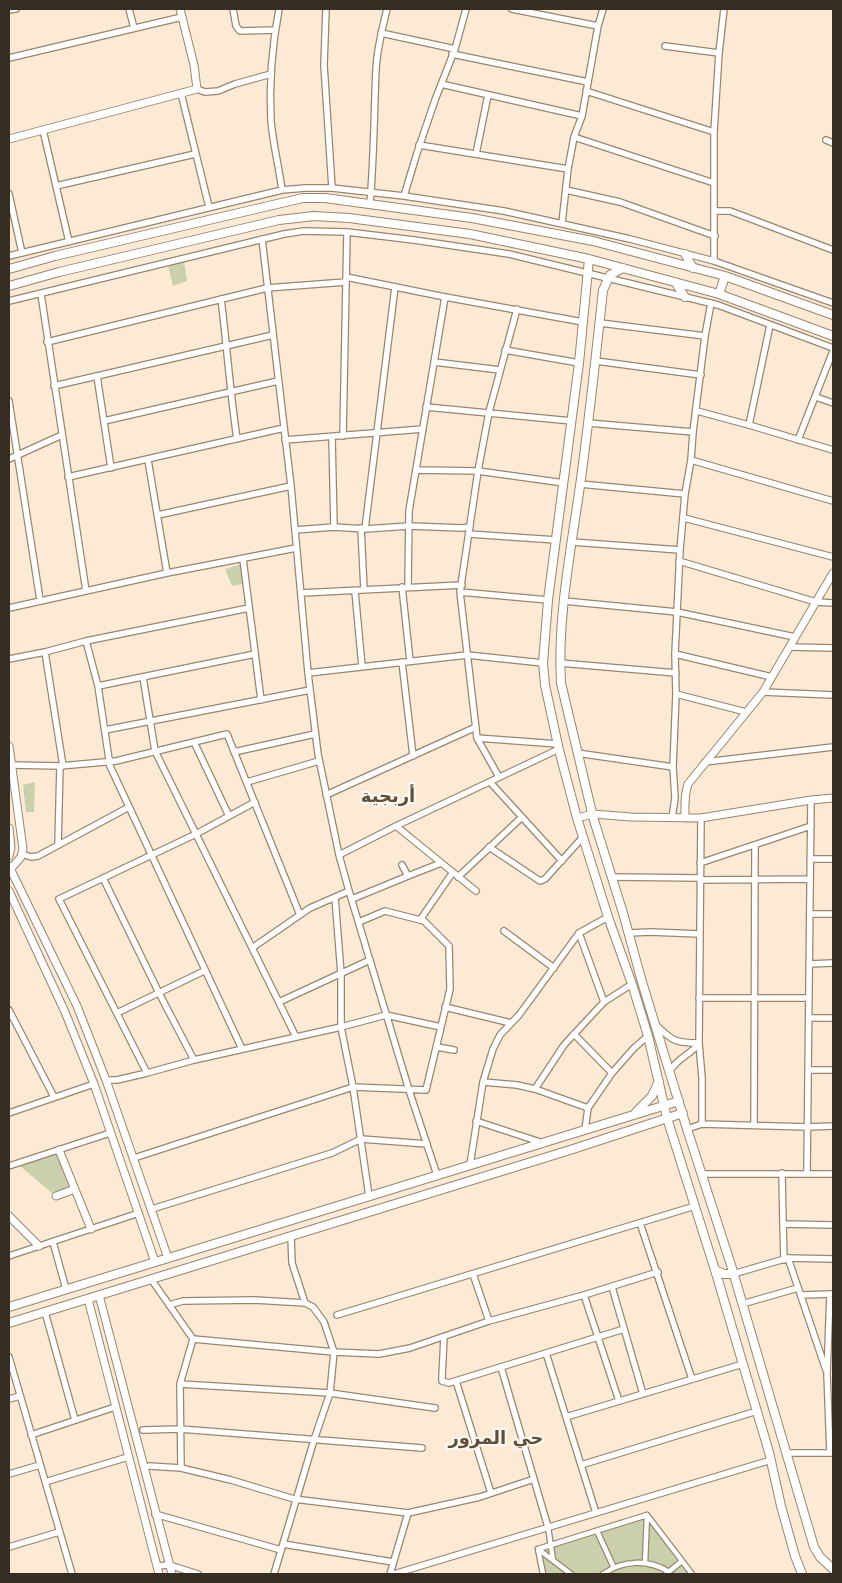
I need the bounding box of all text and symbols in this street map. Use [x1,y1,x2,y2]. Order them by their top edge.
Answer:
district label: أربجية [361,786,415,808]
district label: حي المرور [448,1428,544,1450]

